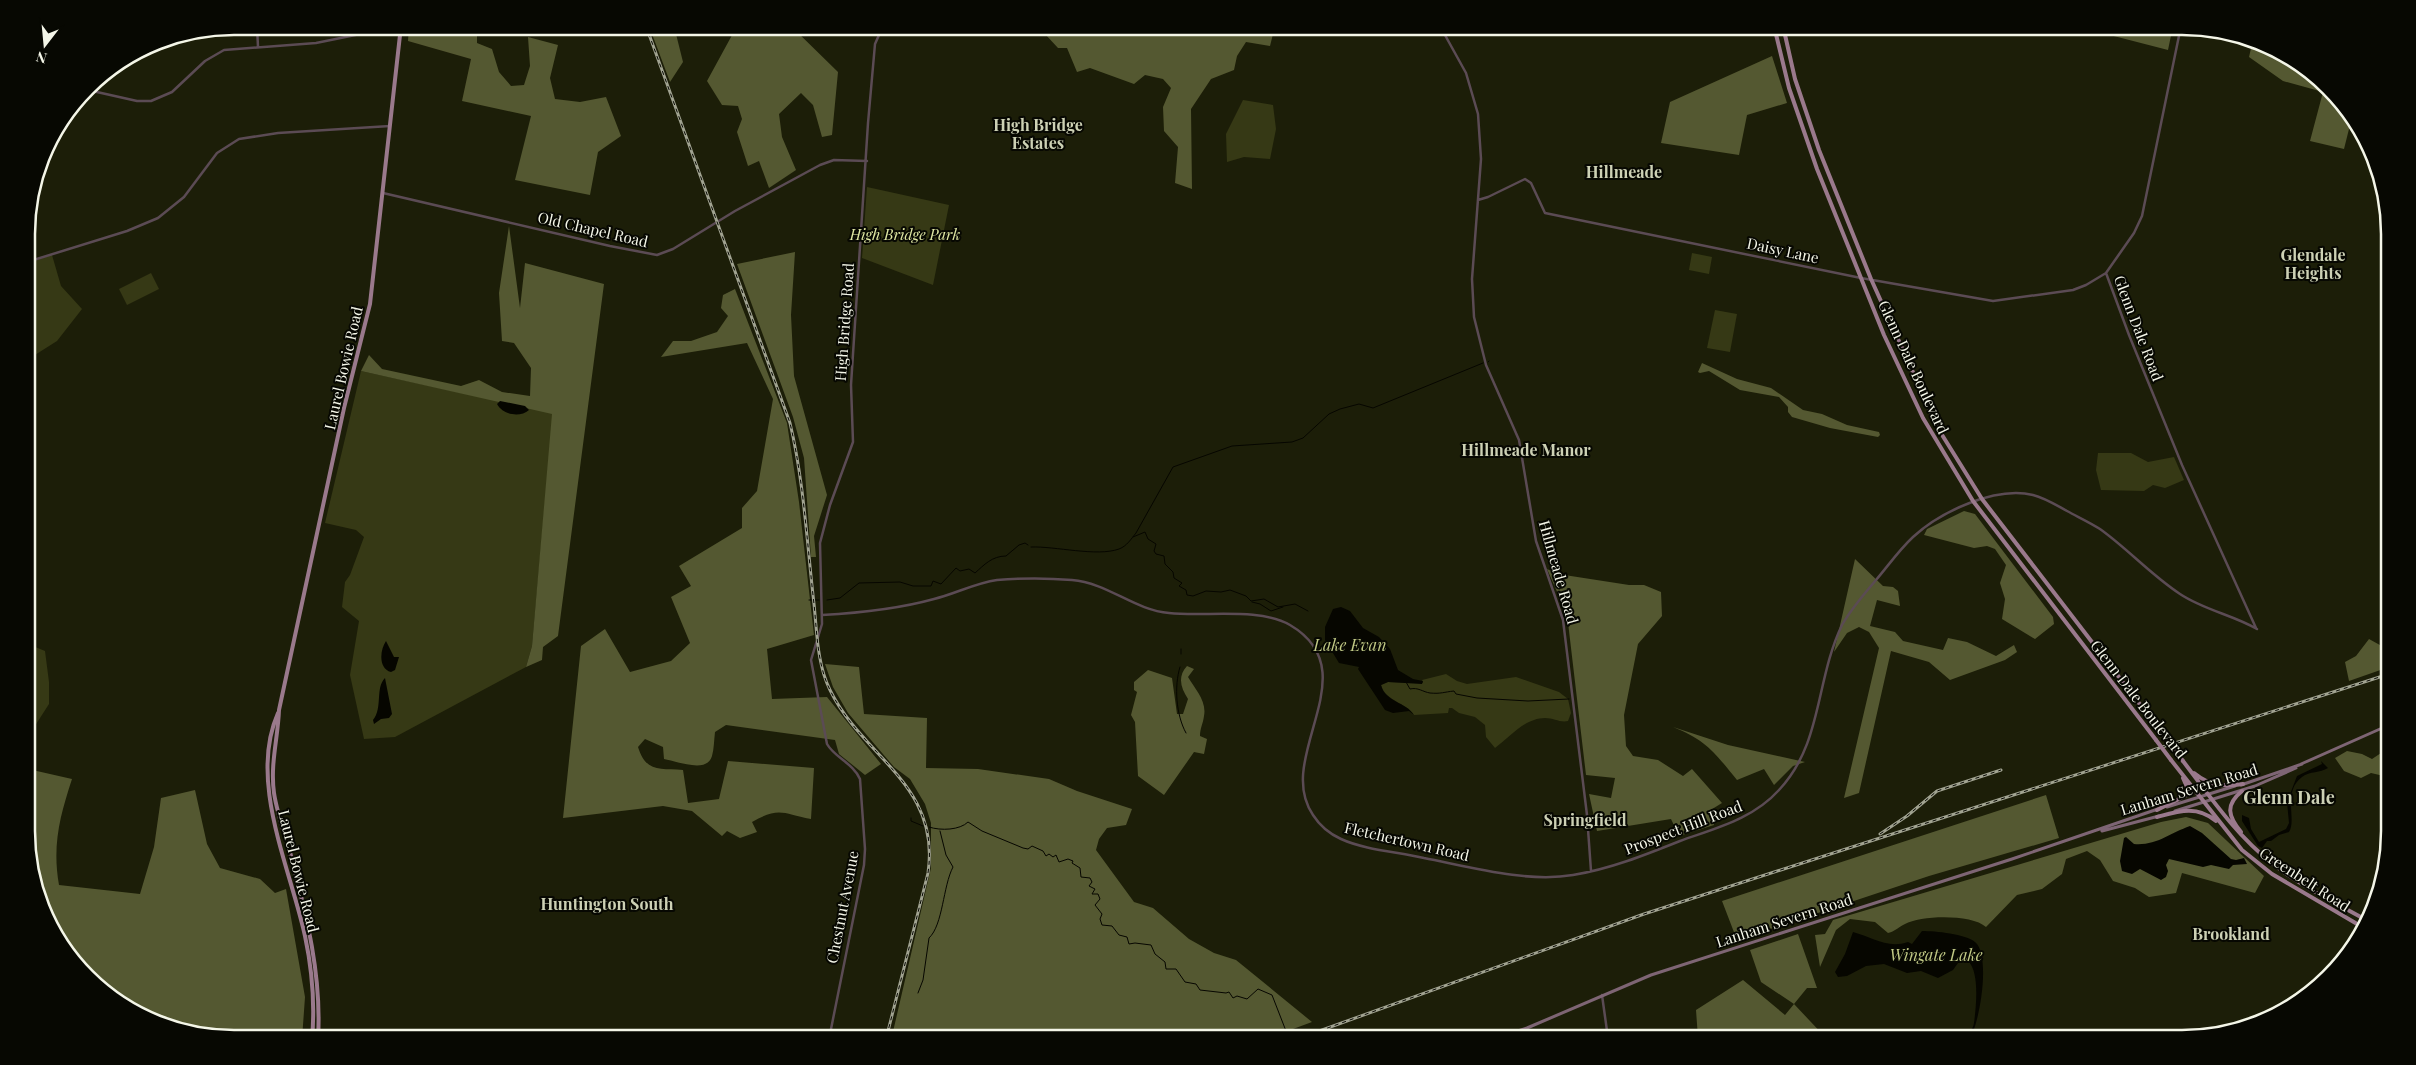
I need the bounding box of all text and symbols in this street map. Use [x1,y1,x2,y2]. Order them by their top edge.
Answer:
north arrow [20,20,70,70]
text: N [34,47,49,69]
district label: High Bridge Estates [993,114,1083,153]
district label: Hillmeade [1586,161,1662,182]
street label: Old Chapel Road [536,207,650,251]
park label: High Bridge Park [849,224,960,244]
street label: Daisy Lane [1745,233,1821,267]
district label: Glendale Heights [2280,244,2346,283]
street label: High Bridge Road [830,262,858,382]
street label: Glenn Dale Road [2110,272,2168,384]
street label: Glenn Dale Boulevard [1874,297,1954,437]
street label: Laurel Bowie Road [319,304,367,432]
district label: Hillmeade Manor [1461,439,1591,460]
street label: Hillmeade Road [1535,518,1583,626]
water label: Lake Evan [1313,634,1386,655]
street label: Glenn Dale Boulevard [2086,636,2192,763]
street label: Lanham Severn Road [2118,759,2260,819]
district label: Glenn Dale [2243,785,2335,809]
street label: Prospect Hill Road [1621,795,1745,859]
street label: Laurel Bowie Road [274,808,324,935]
district label: Springfield [1543,809,1627,830]
street label: Fletchertown Road [1343,817,1472,865]
street label: Greenbelt Road [2256,842,2354,916]
street label: Chestnut Avenue [821,849,863,965]
street label: Lanham Severn Road [1713,888,1855,952]
district label: Huntington South [541,893,674,914]
district label: Brookland [2192,923,2270,944]
water label: Wingate Lake [1889,944,1983,965]

